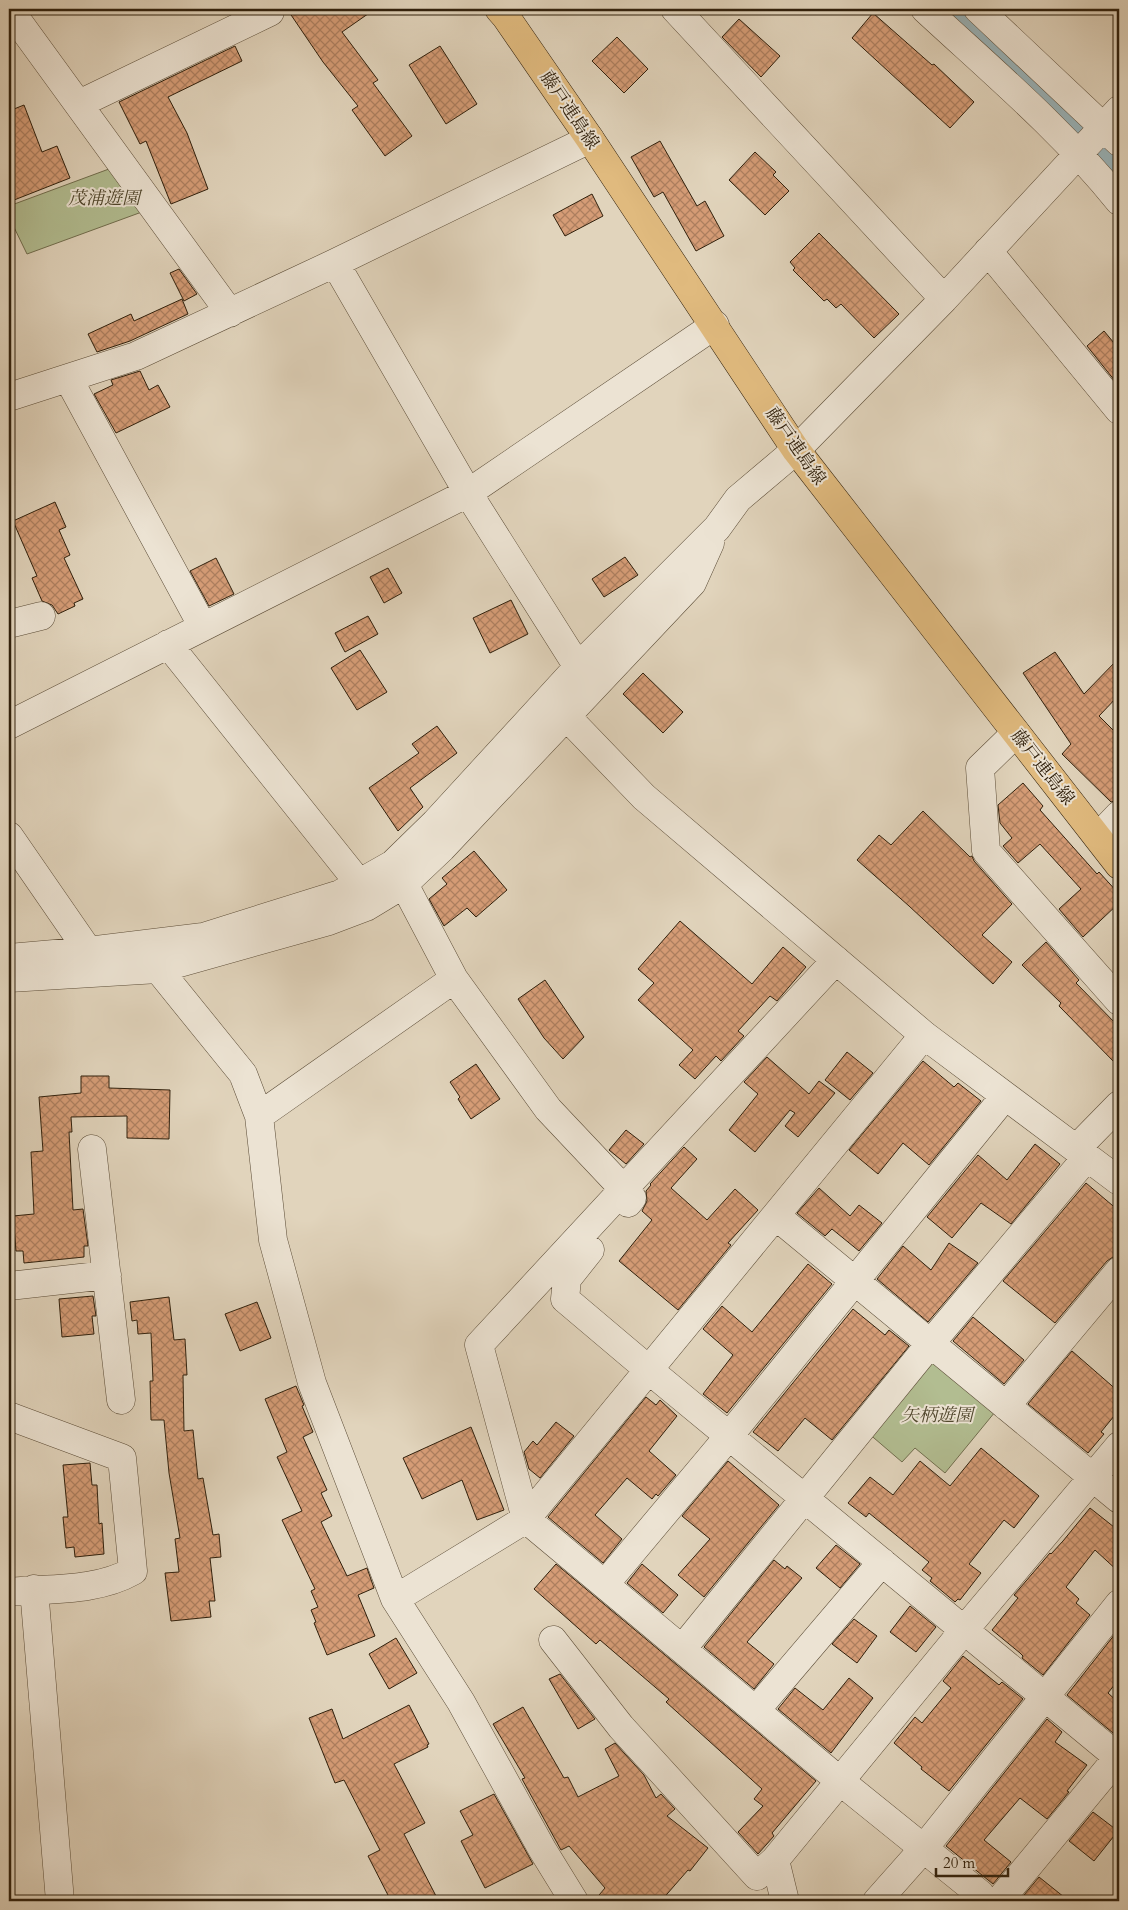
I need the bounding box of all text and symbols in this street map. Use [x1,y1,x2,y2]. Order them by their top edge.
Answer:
street label: 藤戸連島線 [534,66,605,155]
park label: 茂浦遊園 [68,186,143,211]
street label: 藤戸連島線 [760,402,832,490]
street label: 藤戸連島線 [1005,724,1080,810]
park label: 矢柄遊園 [901,1403,976,1428]
scale bar [936,1845,1008,1877]
text: 20 m [943,1853,975,1873]

